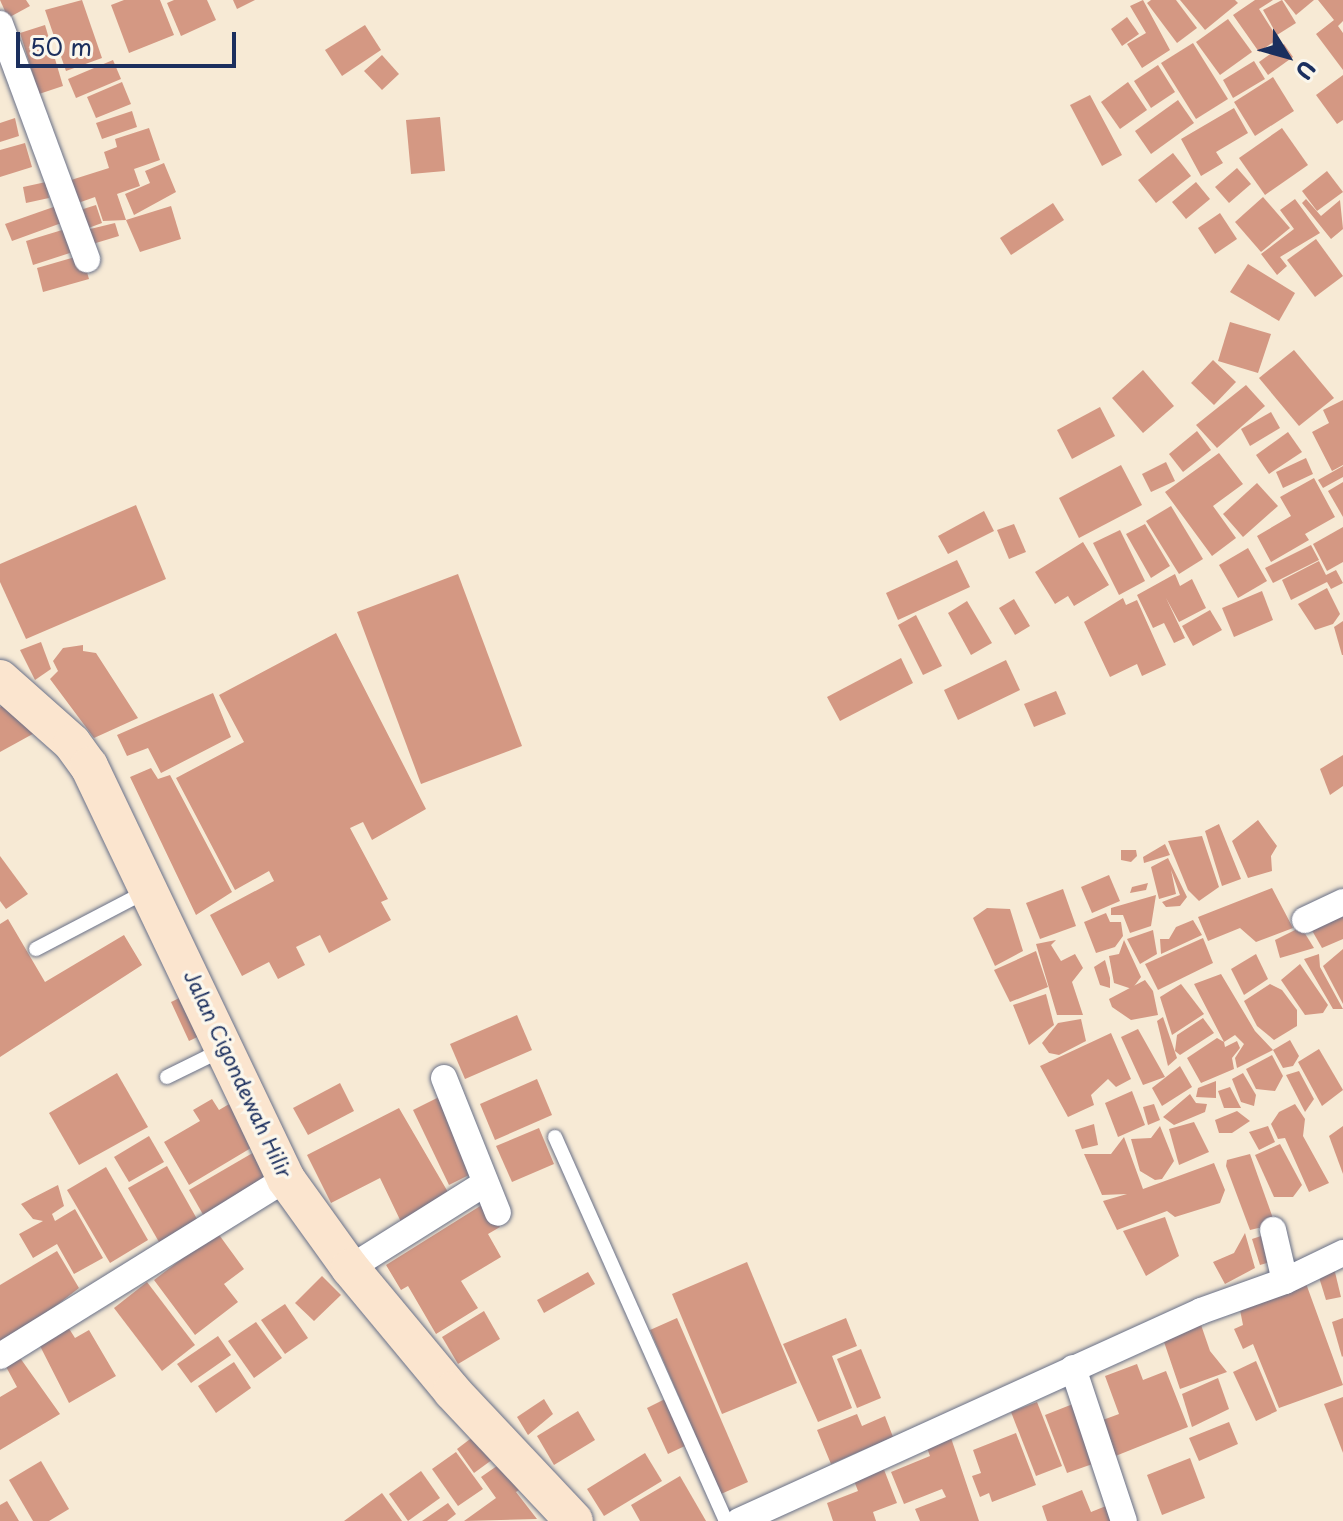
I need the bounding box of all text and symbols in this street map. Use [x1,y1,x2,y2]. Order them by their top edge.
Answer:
scale bar [20,16,240,66]
north arrow [1247,16,1327,96]
text: 50 m [30,28,92,64]
text: U [1288,54,1325,87]
street label: Jalan Cigondewah Hilir [179,966,297,1182]

